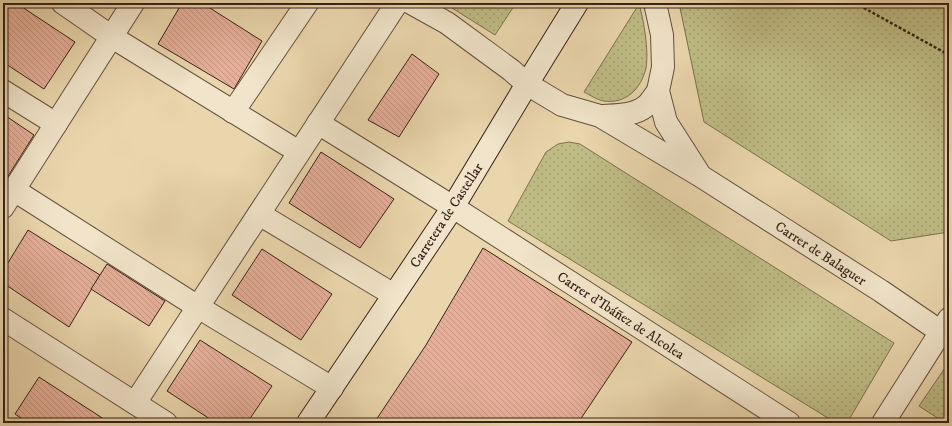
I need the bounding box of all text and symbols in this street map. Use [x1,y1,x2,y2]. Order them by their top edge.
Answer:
street label: Carretera de Castellar [406,159,488,271]
street label: Carrer de Balaguer [772,218,870,290]
street label: Carrer d'Ibáñez de Alcolea [553,268,688,364]

